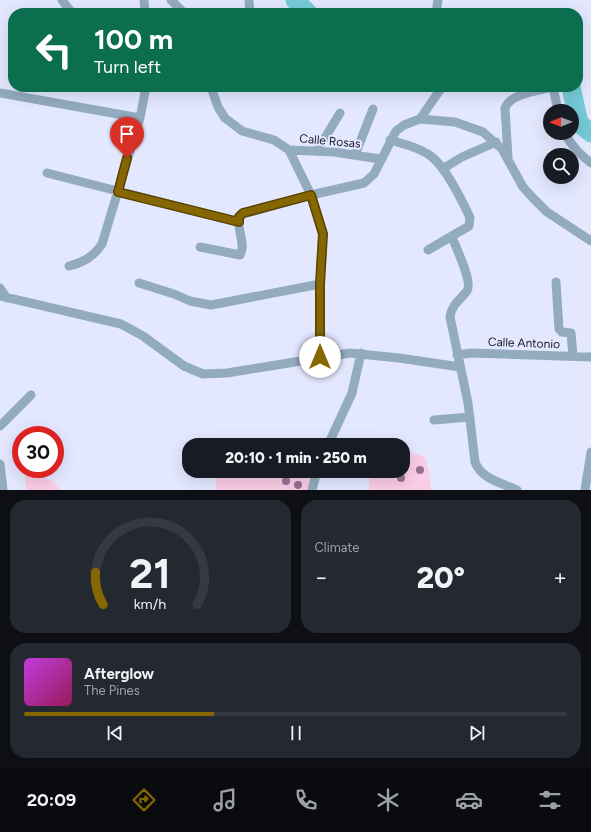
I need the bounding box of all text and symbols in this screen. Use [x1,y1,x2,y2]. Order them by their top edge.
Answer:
text: 100 m [94,22,173,56]
icon: left [28,24,80,76]
text: Turn left [94,56,161,78]
north arrow [543,104,579,140]
map controls [543,104,579,184]
pin [110,117,144,158]
icon: arrive [116,123,138,145]
street label: Calle Rosas [299,131,362,151]
button: search [543,148,579,184]
street label: Calle Antonio [488,335,560,351]
position arrow [299,336,341,378]
speed limit sign: 30 [12,426,64,478]
text: 20:10 · 1 min · 250 m [225,449,367,467]
text: Climate [315,540,359,555]
text: 21 [129,547,171,597]
text: 20° [416,559,465,596]
text: − [315,564,328,591]
text: + [553,564,567,591]
text: km/h [134,594,167,612]
text: Afterglow [84,665,154,683]
text: The Pines [84,683,140,698]
icon: previous [104,722,126,744]
icon: pause [285,722,307,744]
icon: next [466,722,488,744]
icon: directions [130,786,158,814]
icon: music [211,786,239,814]
icon: phone [292,786,320,814]
icon: climate [374,786,402,814]
icon: car [455,786,483,814]
icon: filters [536,786,564,814]
text: 20:09 [27,789,76,811]

